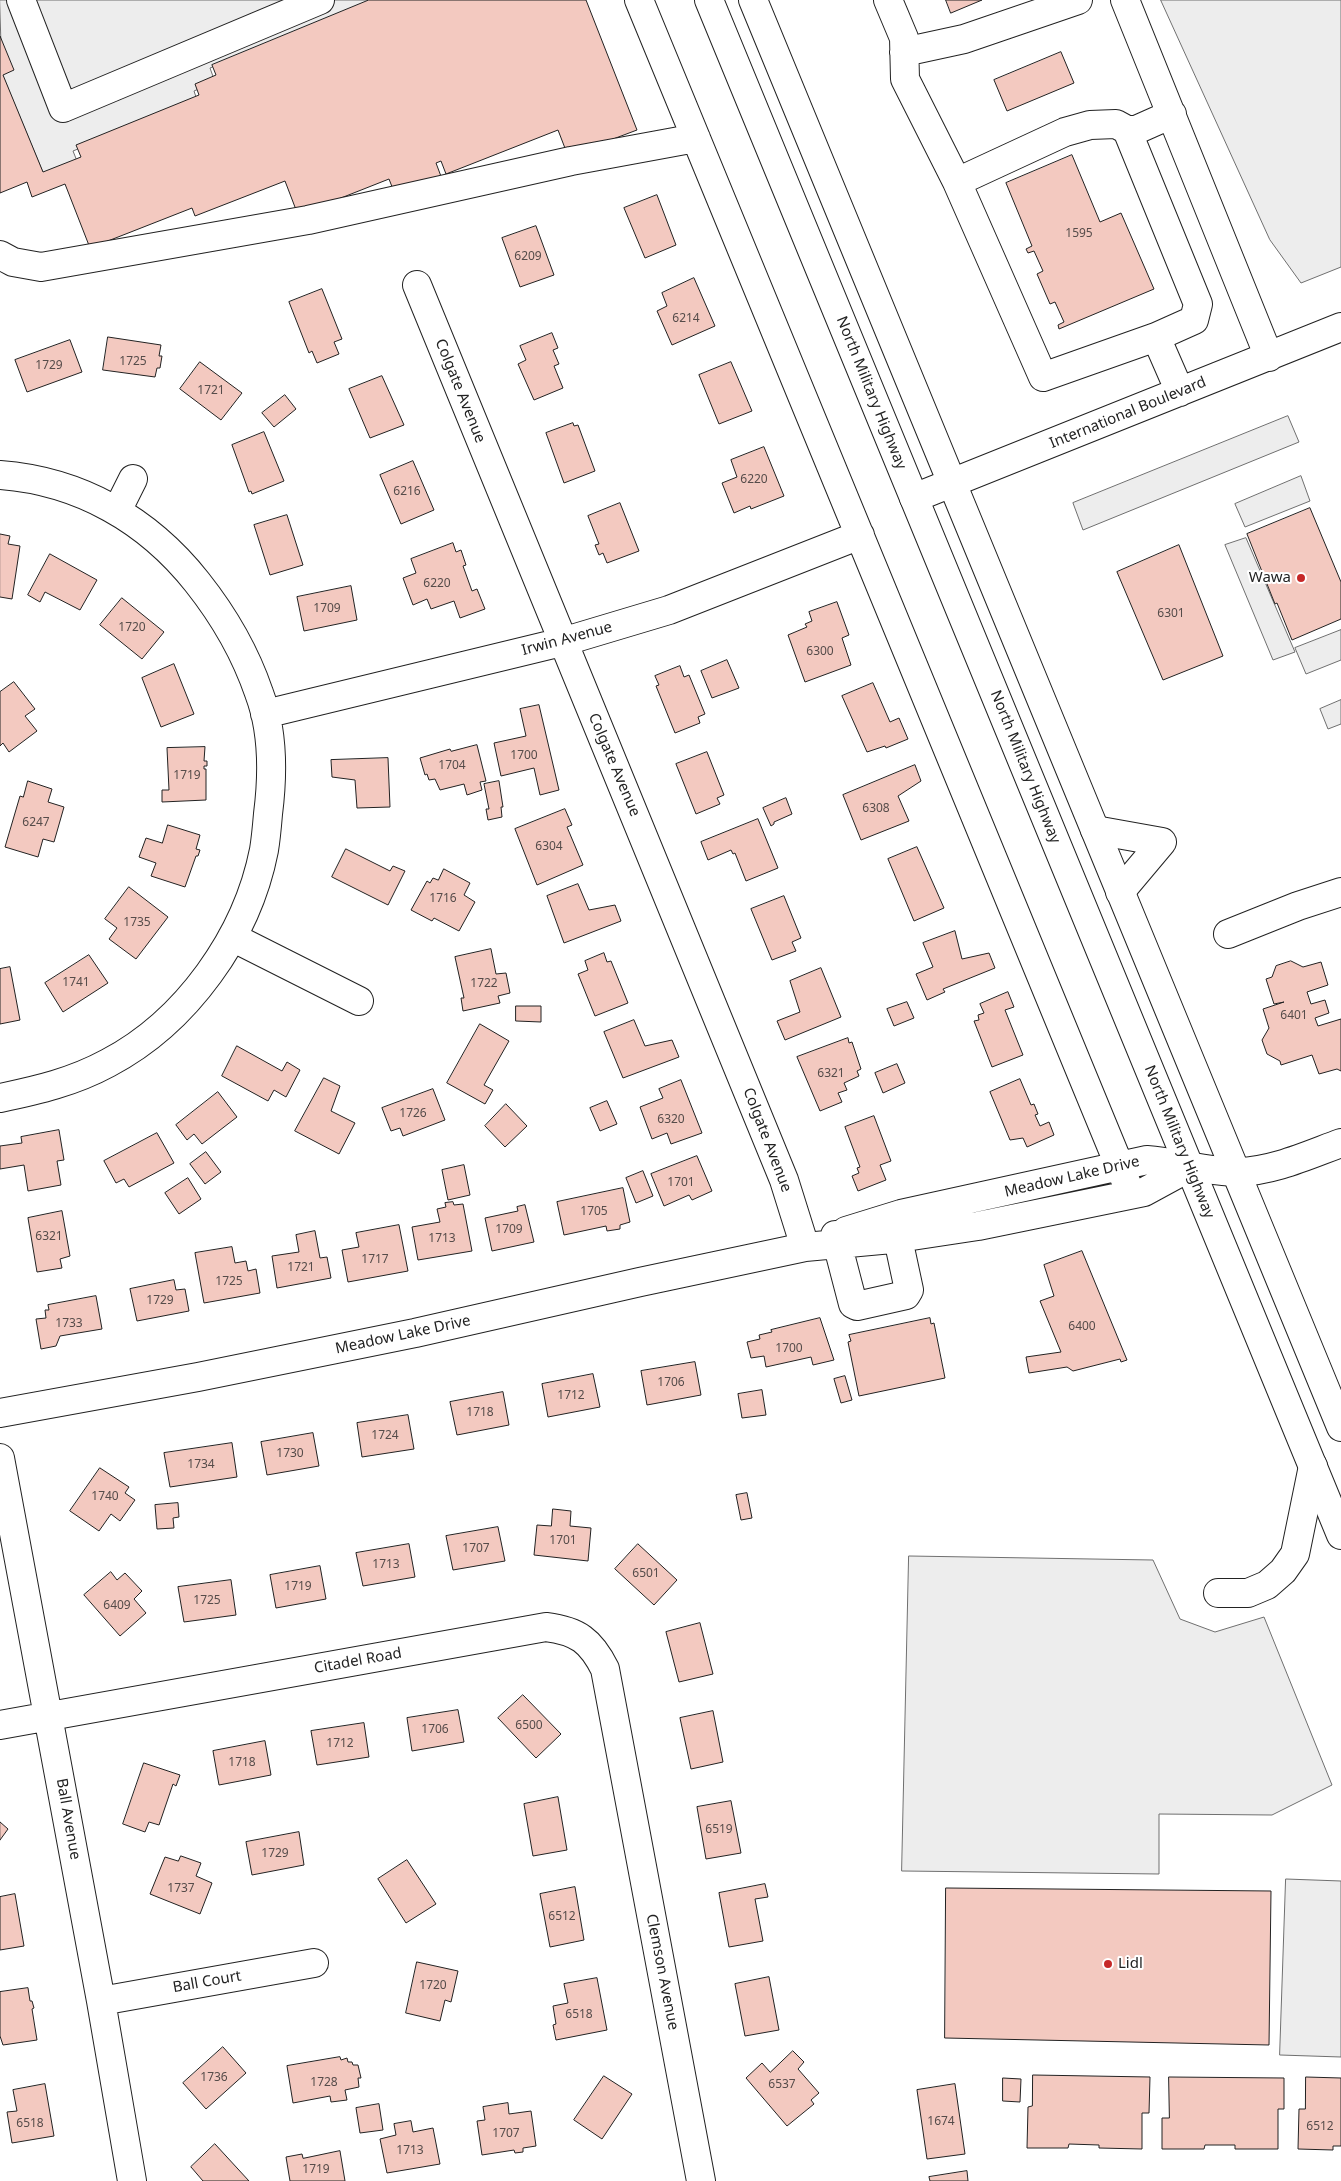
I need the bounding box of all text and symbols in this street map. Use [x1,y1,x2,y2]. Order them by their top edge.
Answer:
house number: 1595 [1065,227,1093,241]
house number: 6209 [514,250,542,264]
house number: 6214 [672,312,700,326]
street label: North Military Highway [832,314,910,472]
street label: Colgate Avenue [431,336,489,446]
house number: 1725 [119,355,147,369]
house number: 1729 [35,359,63,373]
street label: International Boulevard [1047,373,1209,453]
house number: 1721 [197,384,225,398]
house number: 6220 [740,473,768,487]
house number: 6216 [393,485,421,499]
place label: Wawa [1249,569,1291,587]
marker: Wawa [1295,572,1307,584]
house number: 6220 [423,577,451,591]
house number: 1709 [313,602,341,616]
house number: 6301 [1157,607,1185,621]
street label: Irwin Avenue [520,618,614,660]
house number: 1720 [118,621,146,635]
house number: 6300 [806,645,834,659]
street label: North Military Highway [986,688,1064,846]
street label: Colgate Avenue [584,711,644,819]
house number: 1700 [510,749,538,763]
house number: 1704 [438,759,466,773]
house number: 1719 [173,769,201,783]
house number: 6308 [862,802,890,816]
house number: 6247 [22,816,50,830]
house number: 6304 [535,840,563,854]
house number: 1716 [429,892,457,906]
house number: 1735 [123,916,151,930]
house number: 1741 [62,976,90,990]
house number: 1722 [470,977,498,991]
house number: 6401 [1280,1009,1308,1023]
street label: North Military Highway [1140,1063,1218,1221]
house number: 6321 [817,1067,845,1081]
street label: Colgate Avenue [739,1085,795,1195]
house number: 1726 [399,1107,427,1121]
house number: 6320 [657,1113,685,1127]
street label: Meadow Lake Drive [1003,1153,1141,1201]
house number: 1701 [667,1176,695,1190]
house number: 1705 [580,1205,608,1219]
house number: 1709 [495,1223,523,1237]
house number: 6321 [35,1230,63,1244]
house number: 1713 [428,1232,456,1246]
house number: 1717 [361,1253,389,1267]
house number: 1721 [287,1261,315,1275]
house number: 1725 [215,1275,243,1289]
house number: 1729 [146,1294,174,1308]
street label: Meadow Lake Drive [334,1312,472,1358]
house number: 1733 [55,1317,83,1331]
house number: 6400 [1068,1320,1096,1334]
house number: 1700 [775,1342,803,1356]
house number: 1706 [657,1376,685,1390]
house number: 1712 [557,1389,585,1403]
house number: 1718 [466,1406,494,1420]
house number: 1724 [371,1429,399,1443]
house number: 1730 [276,1447,304,1461]
house number: 1734 [187,1458,215,1472]
house number: 1740 [91,1490,119,1504]
house number: 1701 [549,1534,577,1548]
house number: 1707 [462,1542,490,1556]
house number: 1713 [372,1558,400,1572]
house number: 6501 [632,1567,660,1581]
house number: 1719 [284,1580,312,1594]
house number: 1725 [193,1594,221,1608]
house number: 6409 [103,1599,131,1613]
street label: Citadel Road [313,1644,403,1678]
house number: 6500 [515,1719,543,1733]
house number: 1706 [421,1723,449,1737]
house number: 1712 [326,1737,354,1751]
house number: 1718 [228,1756,256,1770]
street label: Ball Avenue [52,1777,84,1861]
house number: 6519 [705,1823,733,1837]
house number: 1729 [261,1847,289,1861]
house number: 1737 [167,1882,195,1896]
house number: 6512 [548,1910,576,1924]
street label: Clemson Avenue [642,1912,682,2032]
place label: Lidl [1118,1955,1143,1973]
marker: Lidl [1102,1958,1114,1970]
street label: Ball Court [171,1967,243,1997]
house number: 1720 [419,1979,447,1993]
house number: 6518 [565,2008,593,2022]
house number: 1736 [200,2071,228,2085]
house number: 1728 [310,2076,338,2090]
house number: 6537 [768,2078,796,2092]
house number: 1674 [927,2115,955,2129]
house number: 6518 [16,2117,44,2131]
house number: 6512 [1306,2120,1334,2134]
house number: 1707 [492,2127,520,2141]
house number: 1713 [396,2144,424,2158]
house number: 1719 [302,2163,330,2177]

